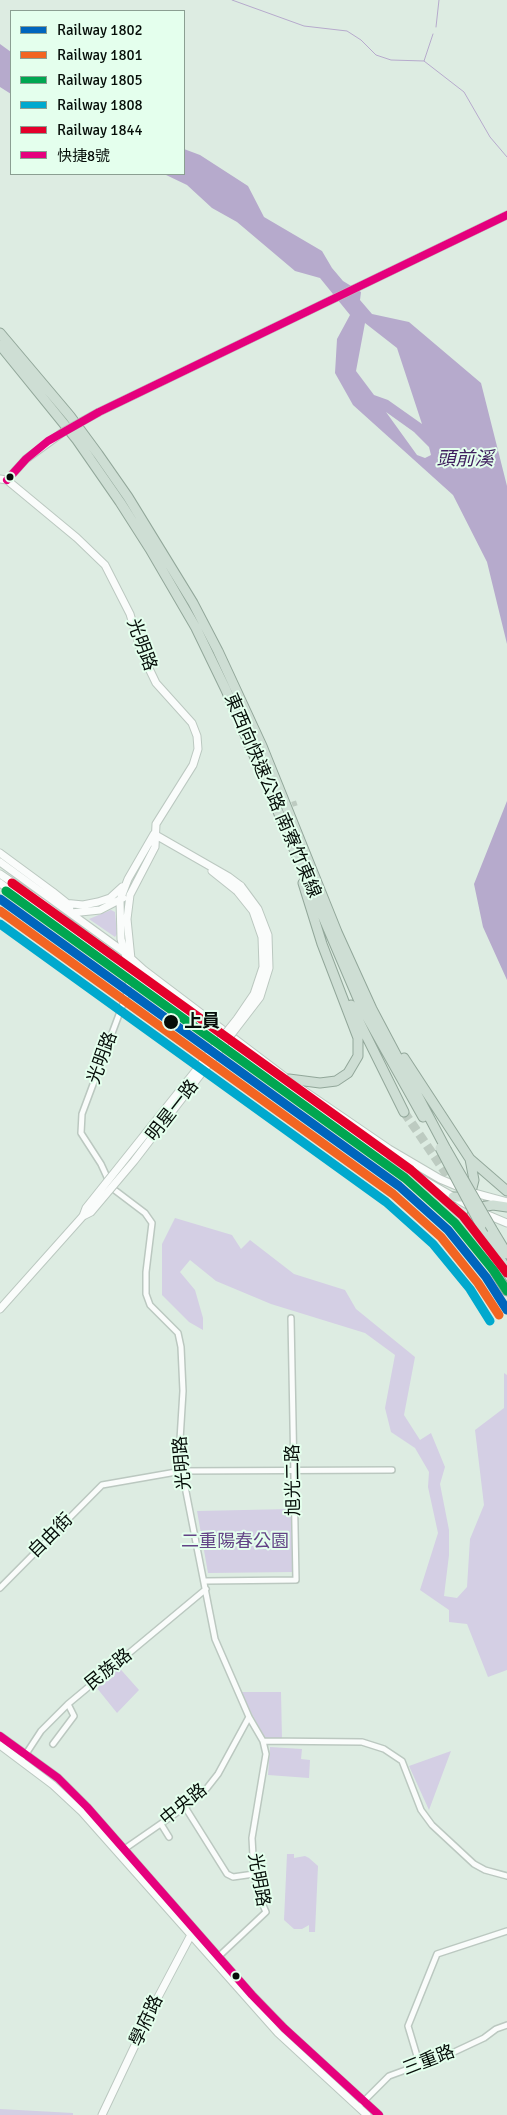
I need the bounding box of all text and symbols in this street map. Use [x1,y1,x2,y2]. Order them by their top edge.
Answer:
legend [10,10,185,175]
text: Railway 1802 [57,21,143,39]
text: Railway 1801 [57,46,143,64]
text: Railway 1805 [57,71,143,89]
text: Railway 1808 [57,96,143,114]
text: Railway 1844 [57,121,143,139]
text: 快捷8號 [57,147,110,165]
water label: 頭前溪 [437,449,493,471]
unlabelled marker [5,472,15,482]
street label: 光明路 [122,616,160,674]
street label: 東西向快速公路 南寮竹東線 [219,691,325,901]
place label: 上員 [184,1011,220,1033]
marker: 上員 [162,1013,180,1031]
street label: 光明路 [84,1029,122,1087]
street label: 明星一路 [142,1076,204,1146]
street label: 光明路 [170,1435,196,1491]
street label: 旭光二路 [283,1444,305,1516]
street label: 自由街 [24,1509,78,1563]
park label: 二重陽春公園 [181,1531,289,1553]
street label: 民族路 [81,1645,137,1695]
street label: 中央路 [156,1780,212,1830]
street label: 光明路 [243,1852,273,1908]
unlabelled marker [231,1971,241,1981]
street label: 學府路 [126,1992,168,2050]
street label: 三重路 [400,2041,458,2081]

